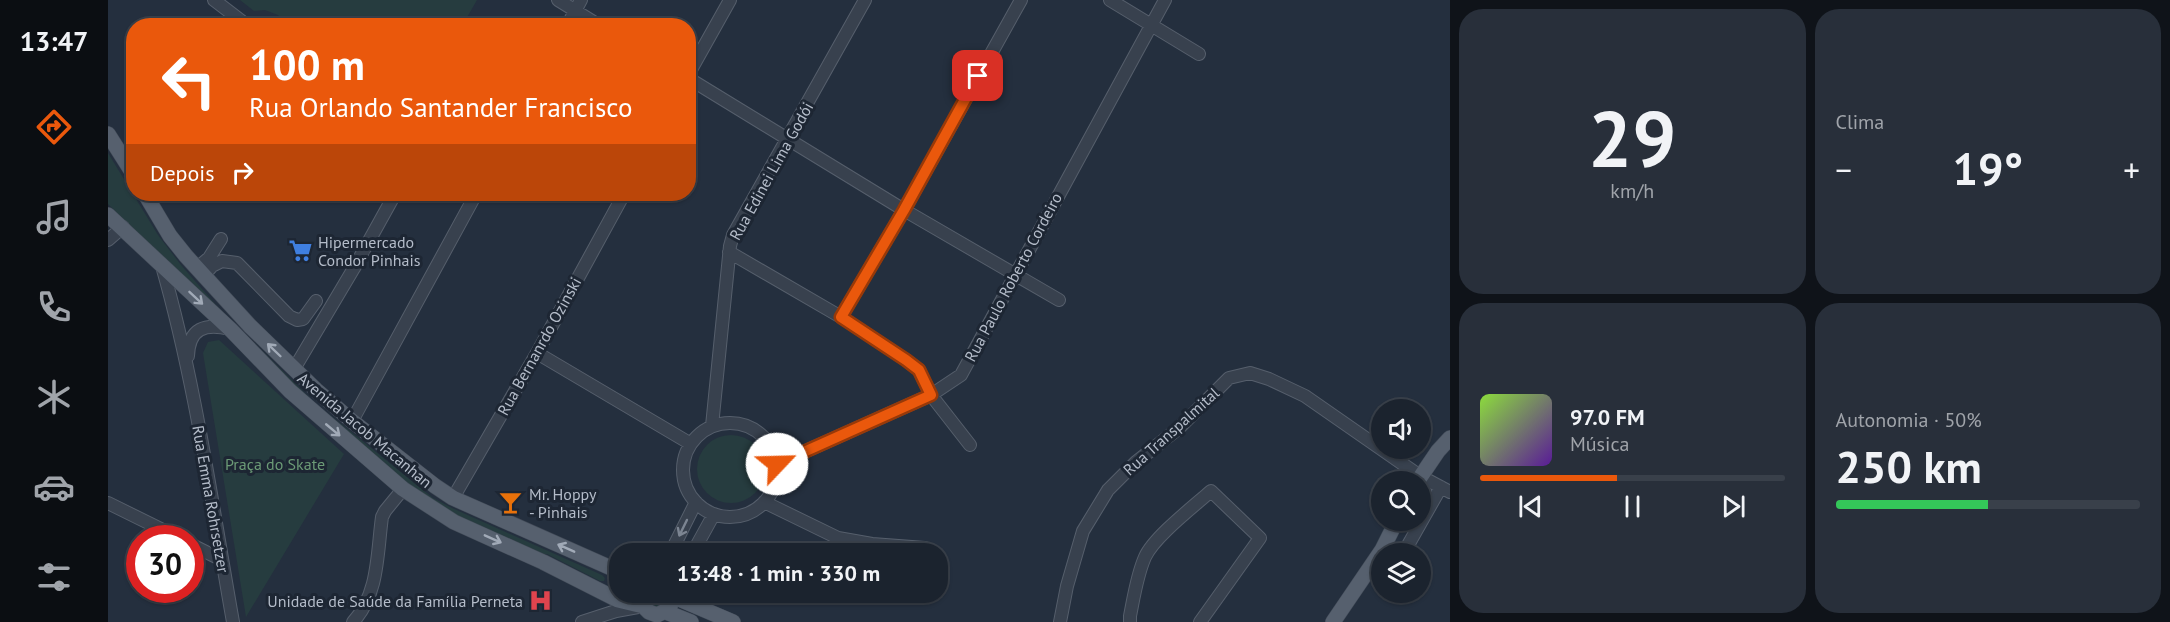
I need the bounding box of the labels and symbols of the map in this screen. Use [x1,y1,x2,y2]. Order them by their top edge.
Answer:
pin [952,50,1003,101]
street label: Rua Edinei Lima Godói [725,98,817,244]
street label: Rua Paulo Roberto Cordeiro [960,189,1066,365]
place label: Hipermercado Condor Pinhais [318,232,421,270]
supermarket icon: Hipermercado Condor Pinhais [287,238,313,264]
street label: Rua Bernanrdo Ozinski [493,273,585,419]
one-way arrow [188,291,203,305]
one-way arrow [266,342,281,357]
street label: Avenida Jacob Macanhan [294,368,436,492]
street label: Rua Transpalmital [1119,382,1223,479]
one-way arrow [325,423,340,437]
street label: Rua Emma Rohrsetzer [188,424,234,575]
position arrow [745,432,809,496]
park label: Praça do Skate [225,454,325,474]
place label: Mr. Hoppy - Pinhais [529,484,597,522]
bar icon: Mr. Hoppy - Pinhais [498,490,524,516]
one-way arrow [677,518,688,536]
speed limit sign: 30 [126,525,204,603]
one-way arrow [484,535,502,546]
one-way arrow [557,542,575,553]
hospital icon: Unidade de Saúde da Família Perneta [528,588,554,614]
place label: Unidade de Saúde da Família Perneta [267,591,523,611]

